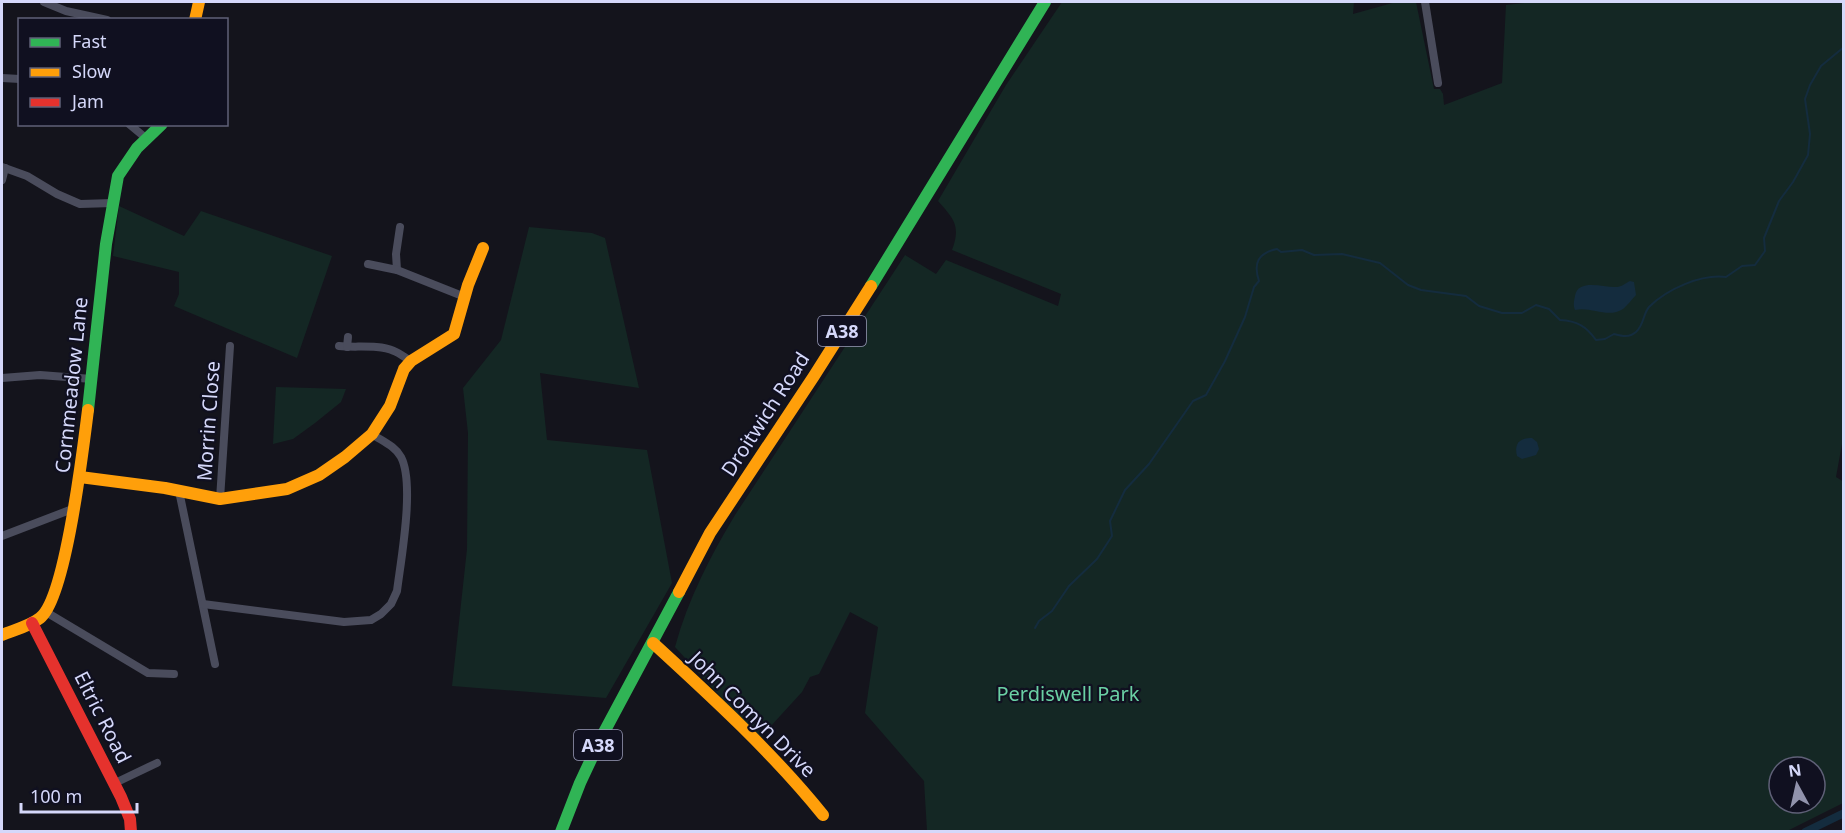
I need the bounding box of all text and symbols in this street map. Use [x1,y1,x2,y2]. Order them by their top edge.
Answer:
legend [18,18,228,126]
text: Fast [72,29,107,53]
text: Slow [72,59,111,83]
text: Jam [70,89,104,113]
street label: Cornmeadow Lane [48,296,94,474]
road number: A38 [818,316,866,346]
street label: Droitwich Road [715,347,815,481]
street label: Morrin Close [190,360,226,482]
street label: John Comyn Drive [683,644,822,783]
street label: Eltric Road [68,666,138,768]
park label: Perdiswell Park [996,680,1140,707]
road number: A38 [574,730,622,760]
north arrow [1767,755,1827,815]
text: N [1787,758,1803,782]
scale bar [21,776,136,814]
text: 100 m [30,784,82,808]

